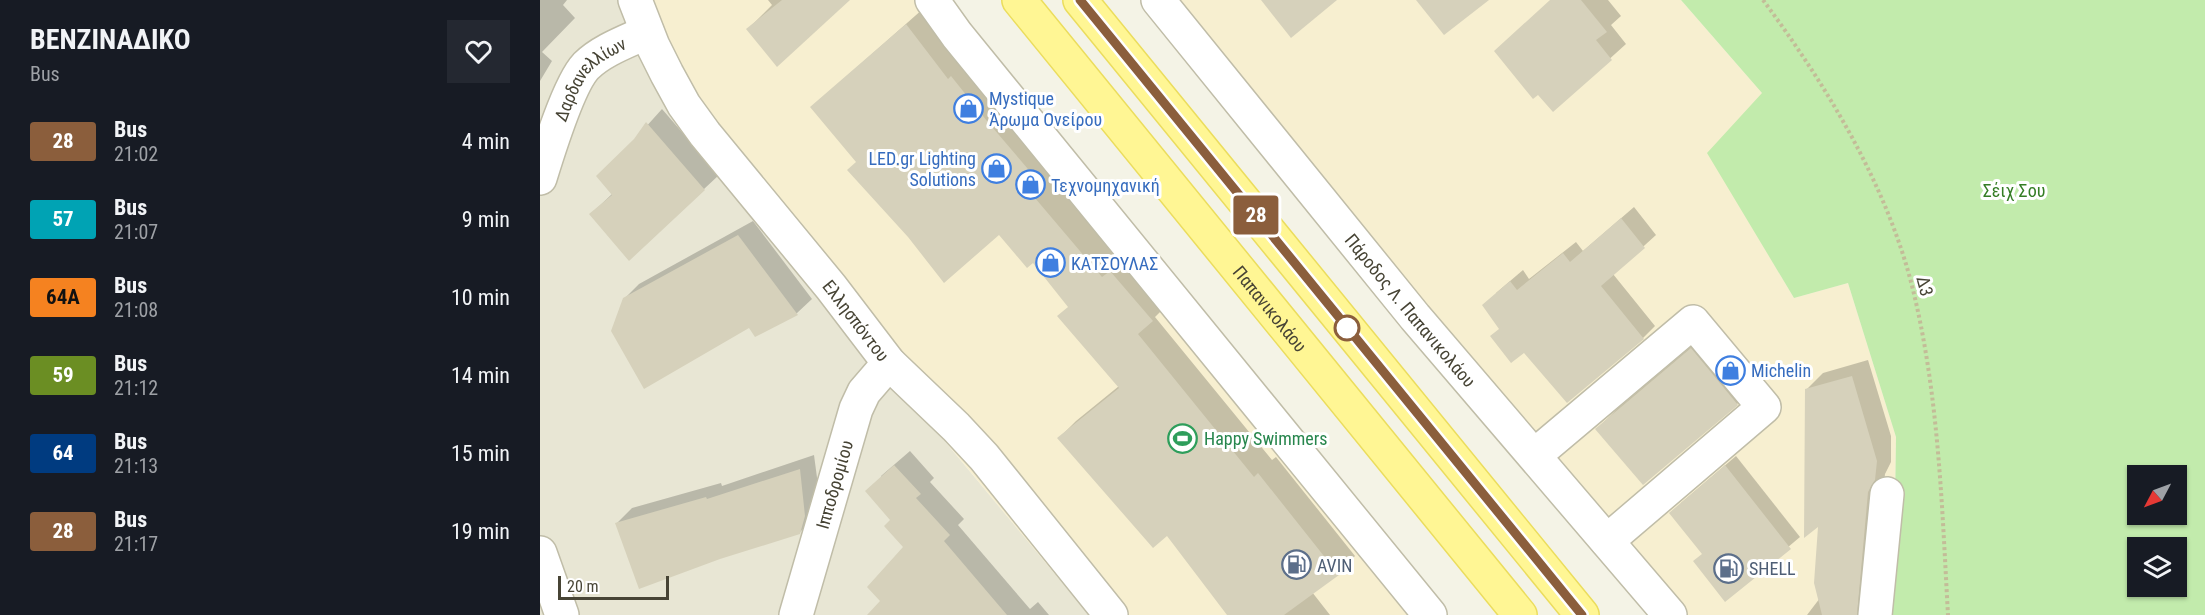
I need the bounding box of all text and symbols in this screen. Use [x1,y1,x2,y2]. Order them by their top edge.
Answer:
button: heart [447,20,510,83]
text: ΒΕΝΖΙΝΑΔΙΚΟ [30,23,191,56]
street label: Δαρδανελλίων [549,32,629,124]
text: Bus [30,62,60,86]
place label: Mystique Άρωμα Ονείρου [989,88,1102,130]
shop icon: Mystique Άρωμα Ονείρου [952,92,984,124]
text: Bus [114,117,147,142]
text: 28 [52,129,74,153]
text: 4 min [462,129,510,154]
text: 21:02 [114,142,158,166]
place label: LED.gr Lighting Solutions [869,148,976,190]
shop icon: LED.gr Lighting Solutions [981,152,1013,184]
shop icon: Τεχνομηχανική [1014,169,1046,201]
place label: Τεχνομηχανική [1051,175,1160,196]
park label: Σέιχ Σου [1983,180,2045,201]
text: Bus [114,195,147,220]
line badge: 28 [1229,196,1283,234]
text: 28 [1245,203,1267,227]
text: 57 [52,207,74,231]
text: 9 min [462,207,510,232]
text: 21:07 [114,220,158,244]
street label: Πάροδος Λ. Παπανικολάου [1341,229,1480,391]
shop icon: ΚΑΤΣΟΥΛΑΣ [1034,247,1066,279]
place label: ΚΑΤΣΟΥΛΑΣ [1071,253,1158,274]
street label: Παπανικολάου [1229,261,1312,356]
text: Bus [114,273,147,298]
street label: Δ3 [1912,274,1938,298]
street label: Ελλησπόντου [819,275,894,365]
text: 64Α [46,285,80,309]
text: 10 min [451,285,510,310]
text: 21:08 [114,298,158,322]
unlabelled marker [1334,315,1360,341]
text: Bus [114,351,147,376]
shop icon: Michelin [1714,354,1746,386]
place label: Michelin [1751,360,1811,381]
text: 59 [52,363,74,387]
text: 14 min [451,363,510,388]
text: 21:12 [114,376,158,400]
sports icon: Happy Swimmers [1167,422,1199,454]
place label: Happy Swimmers [1204,428,1327,449]
text: Bus [114,429,147,454]
street label: Ιπποδρομίου [811,438,857,531]
text: 64 [52,441,74,465]
text: 15 min [451,441,510,466]
text: 21:13 [114,454,158,478]
north arrow [2127,465,2187,525]
map controls [2127,465,2187,597]
text: Bus [114,507,147,532]
text: 28 [52,519,74,543]
text: 19 min [451,519,510,544]
text: 21:17 [114,532,158,556]
button: layers [2127,537,2187,597]
fuel station icon: AVIN [1280,549,1312,581]
fuel station icon: SHELL [1712,552,1744,584]
place label: AVIN [1317,555,1352,576]
place label: SHELL [1749,558,1796,579]
scale bar [558,573,669,600]
text: 20 m [567,577,599,596]

